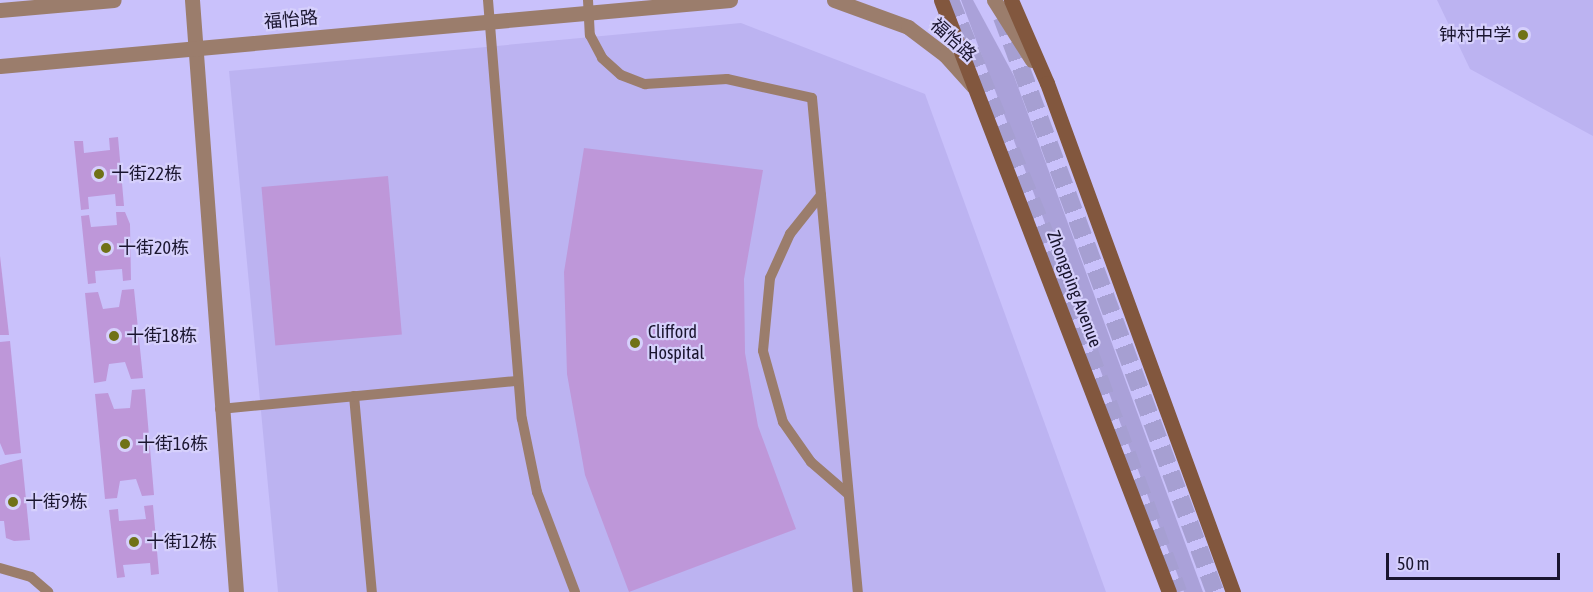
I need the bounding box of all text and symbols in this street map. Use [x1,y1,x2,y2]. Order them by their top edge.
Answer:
street label: 福怡路 [263,7,319,33]
street label: 福怡路 [926,14,980,66]
place label: 钟村中学 [1439,24,1511,46]
marker: 钟村中学 [1516,28,1530,42]
place label: 十街22栋 [111,163,182,185]
marker: 十街22栋 [92,167,106,181]
street label: Zhongping Avenue [1042,228,1106,350]
place label: 十街20栋 [118,237,189,259]
marker: 十街20栋 [99,241,113,255]
place label: Clifford Hospital [648,322,704,364]
place label: 十街18栋 [126,325,197,347]
marker: 十街18栋 [107,329,121,343]
marker: Clifford Hospital [626,334,644,352]
place label: 十街16栋 [137,433,208,455]
marker: 十街16栋 [118,437,132,451]
place label: 十街9栋 [25,491,87,513]
marker: 十街9栋 [6,495,20,509]
place label: 十街12栋 [146,531,217,553]
marker: 十街12栋 [127,535,141,549]
scale bar [1389,541,1563,579]
text: 50 m [1397,553,1429,574]

